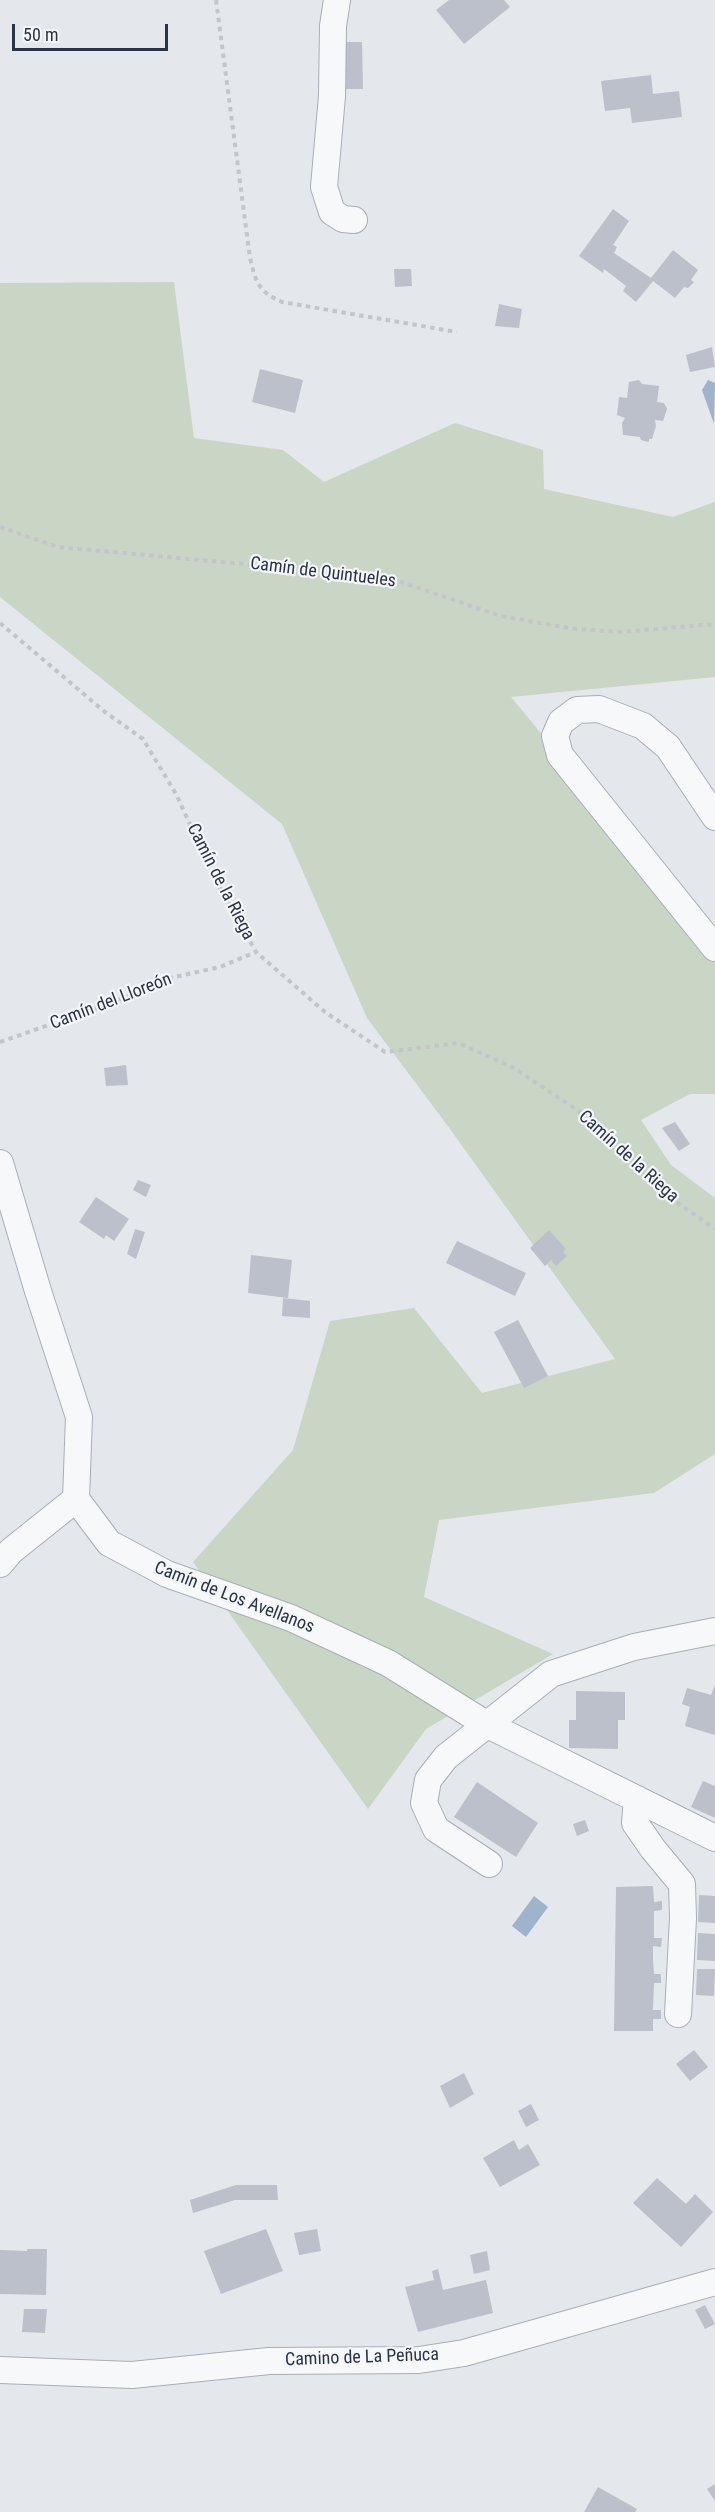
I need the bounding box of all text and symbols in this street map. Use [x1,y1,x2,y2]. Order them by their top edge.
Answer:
scale bar [15,12,171,50]
text: 50 m [23,24,58,45]
street label: Camín de Quintueles [249,553,397,593]
street label: Camín de la Riega [181,820,259,944]
street label: Camín del Lloreón [47,969,175,1035]
street label: Camín de la Riega [573,1106,683,1208]
street label: Camín de Los Avellanos [151,1558,317,1638]
street label: Camino de La Peñuca [285,2345,439,2371]

